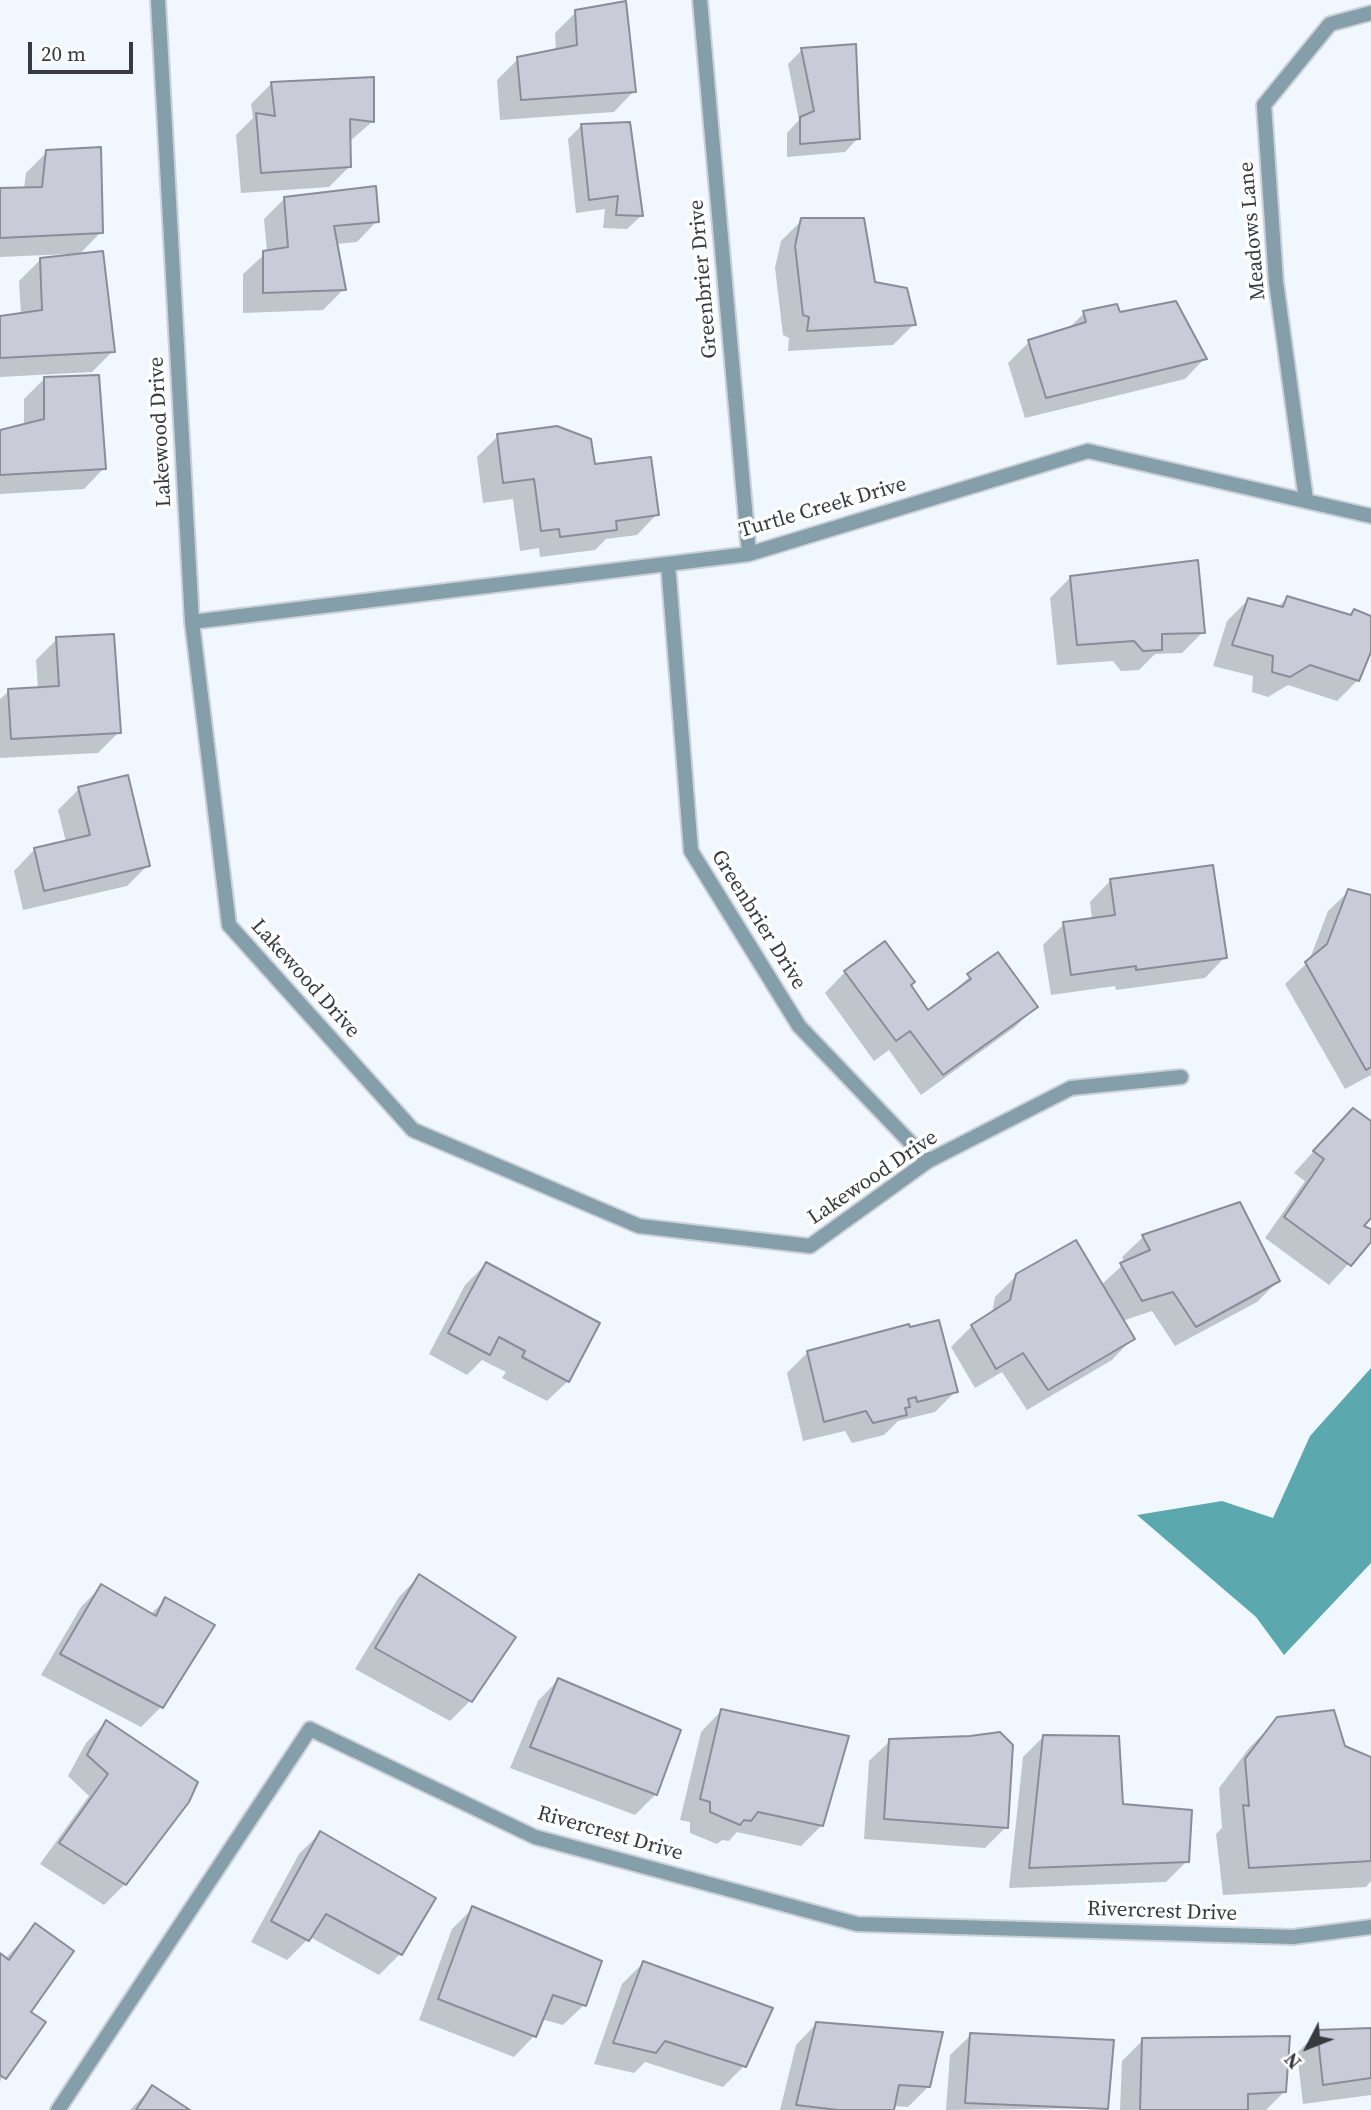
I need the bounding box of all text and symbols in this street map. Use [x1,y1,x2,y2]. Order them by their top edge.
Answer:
scale bar [32,28,136,72]
text: 20 m [41,39,86,68]
street label: Meadows Lane [1234,160,1272,302]
street label: Greenbrier Drive [684,198,724,360]
street label: Lakewood Drive [144,356,178,508]
street label: Turtle Creek Drive [737,472,909,544]
street label: Greenbrier Drive [705,846,811,994]
street label: Lakewood Drive [245,915,365,1043]
street label: Lakewood Drive [803,1125,943,1231]
street label: Rivercrest Drive [534,1801,686,1867]
street label: Rivercrest Drive [1086,1897,1238,1927]
north arrow [1273,2012,1343,2082]
text: N [1278,2047,1307,2075]

